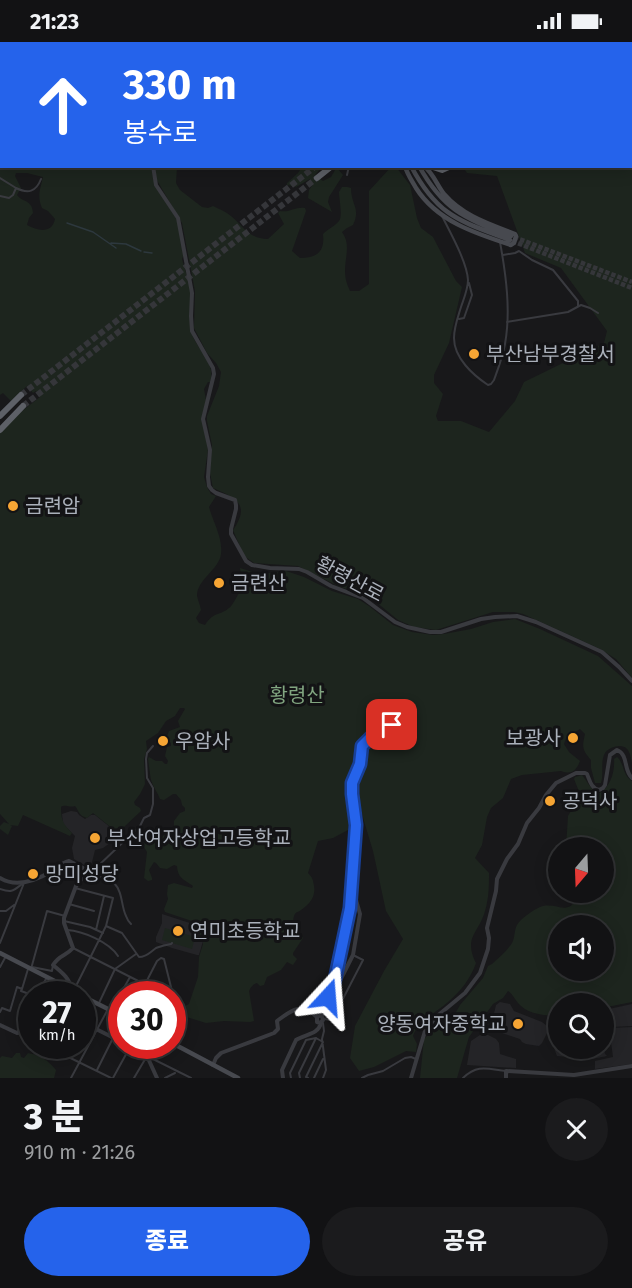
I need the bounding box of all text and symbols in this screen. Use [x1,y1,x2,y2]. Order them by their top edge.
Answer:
text: 21:23 [30,8,79,35]
text: 330 m [123,60,237,110]
icon: ahead [24,66,102,144]
text: 봉수로 [123,117,198,149]
place label: 부산남부경찰서 [486,342,615,366]
marker: 부산남부경찰서 [467,347,481,361]
place label: 금련암 [25,494,80,518]
marker: 금련암 [6,499,20,513]
street label: 황령산로 [312,551,388,607]
place label: 금련산 [231,571,286,595]
marker: 금련산 [212,576,226,590]
park label: 황령산 [269,683,325,707]
pin [366,699,417,750]
icon: arrive [375,708,408,741]
place label: 보광사 [506,726,561,750]
place label: 우암사 [175,729,230,753]
marker: 보광사 [566,731,580,745]
marker: 우암사 [156,734,170,748]
place label: 공덕사 [562,789,617,813]
marker: 공덕사 [543,794,557,808]
place label: 부산여자상업고등학교 [107,826,291,850]
marker: 부산여자상업고등학교 [88,831,102,845]
north arrow [548,837,614,903]
map controls [548,837,614,1059]
place label: 망미성당 [45,862,119,886]
marker: 망미성당 [26,867,40,881]
button: sound [548,915,614,981]
place label: 연미초등학교 [190,919,300,943]
marker: 연미초등학교 [171,924,185,938]
position arrow [296,965,360,1029]
speed limit sign: 30 [108,981,186,1059]
button: search [548,993,614,1059]
text: 27 [42,995,72,1031]
place label: 양동여자중학교 [377,1012,506,1036]
marker: 양동여자중학교 [511,1017,525,1031]
text: km/h [38,1026,76,1044]
text: 3 분 [24,1095,84,1139]
button: close [545,1098,608,1161]
text: 910 m · 21:26 [24,1140,135,1164]
button: 종료 [24,1207,310,1276]
button: 공유 [322,1207,608,1276]

